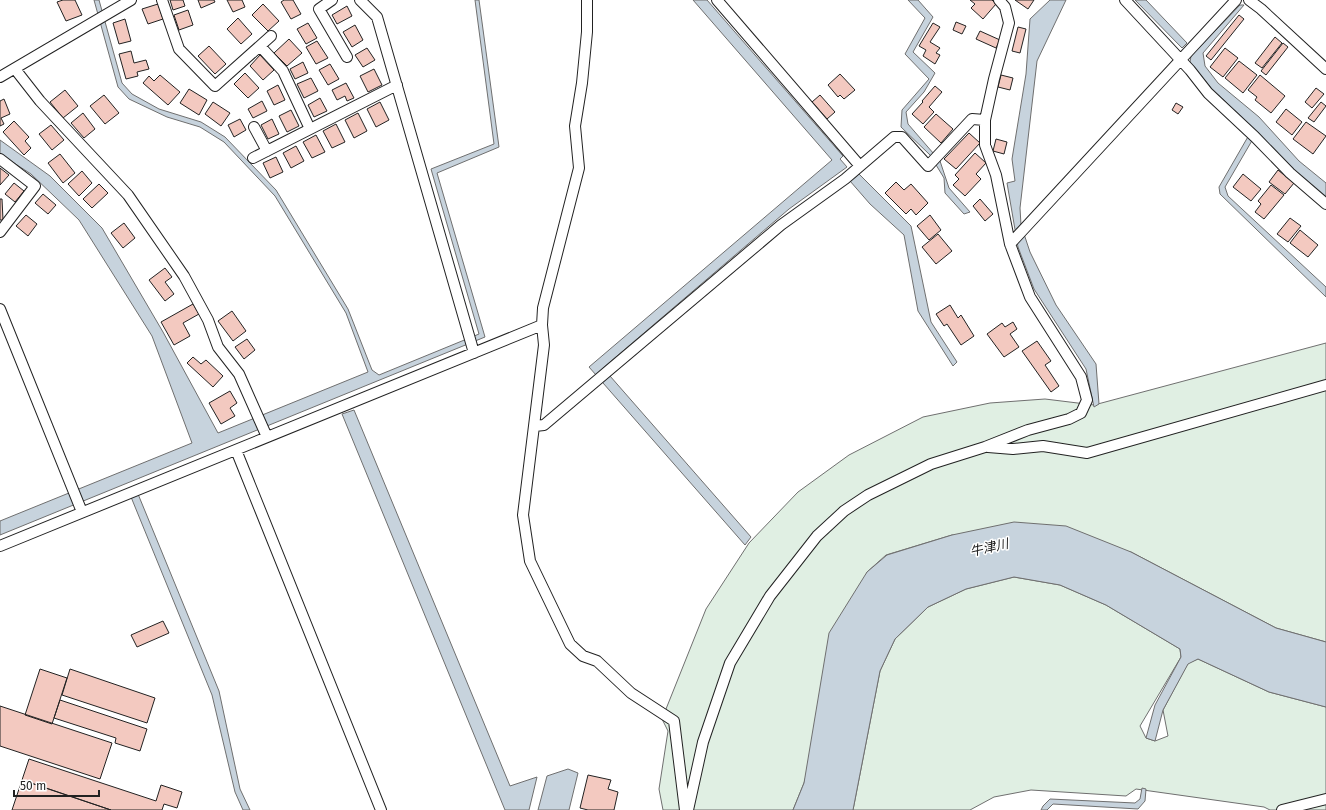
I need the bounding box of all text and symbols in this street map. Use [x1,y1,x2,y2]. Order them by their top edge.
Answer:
water label: 牛津川 [968,535,1012,559]
scale bar [14,772,99,798]
text: 50 m [20,779,46,793]

